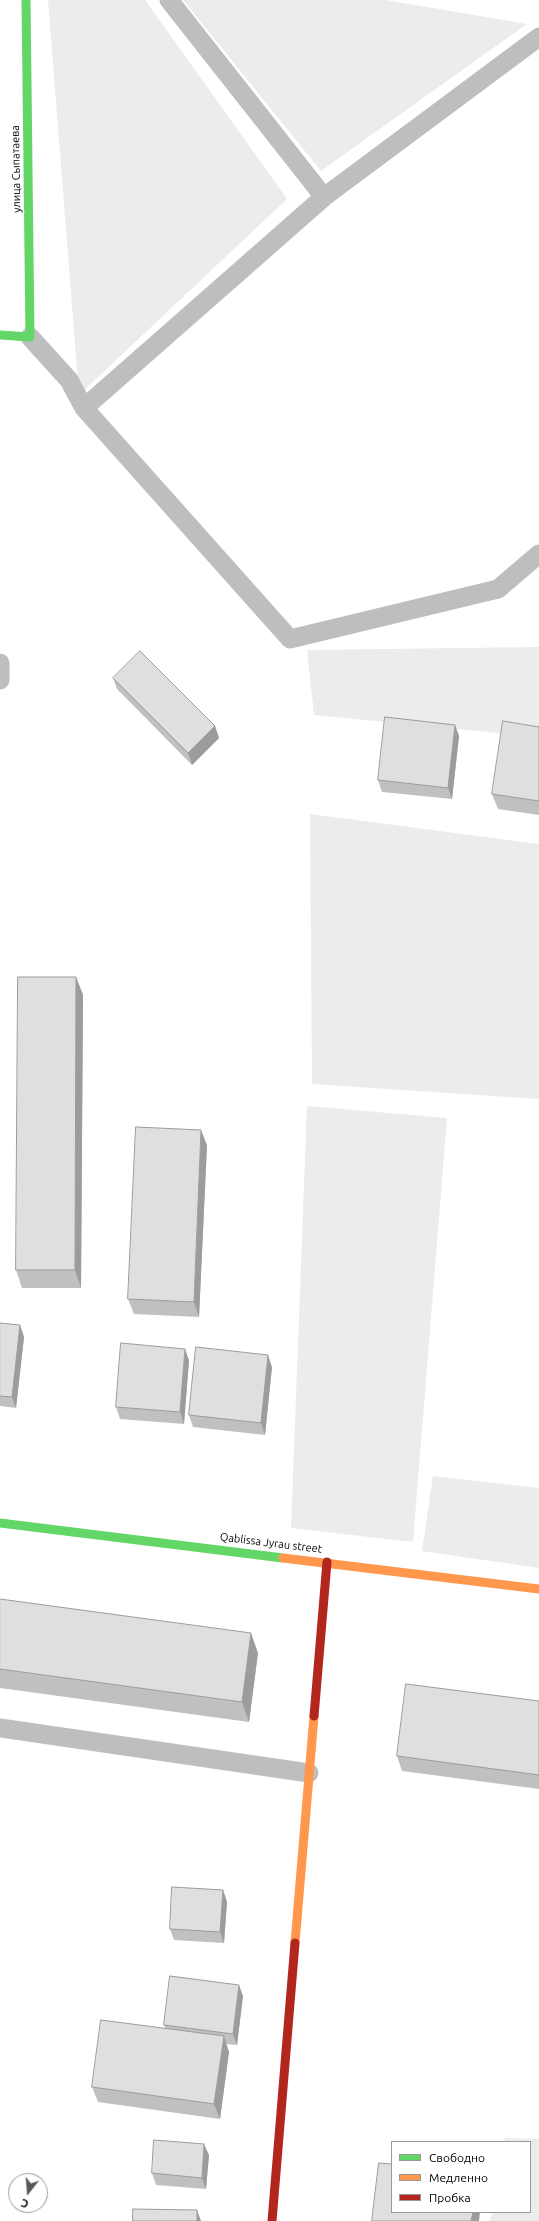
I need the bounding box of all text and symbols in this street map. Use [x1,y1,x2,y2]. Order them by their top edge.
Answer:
street label: улица Сыпатаева [9,125,23,213]
street label: Qablissa Jyrau street [219,1530,323,1556]
legend [391,2141,531,2213]
text: Свободно [429,2151,485,2164]
text: Медленно [429,2171,488,2184]
north arrow [8,2173,48,2213]
text: Пробка [429,2191,471,2204]
text: С [20,2197,30,2210]

